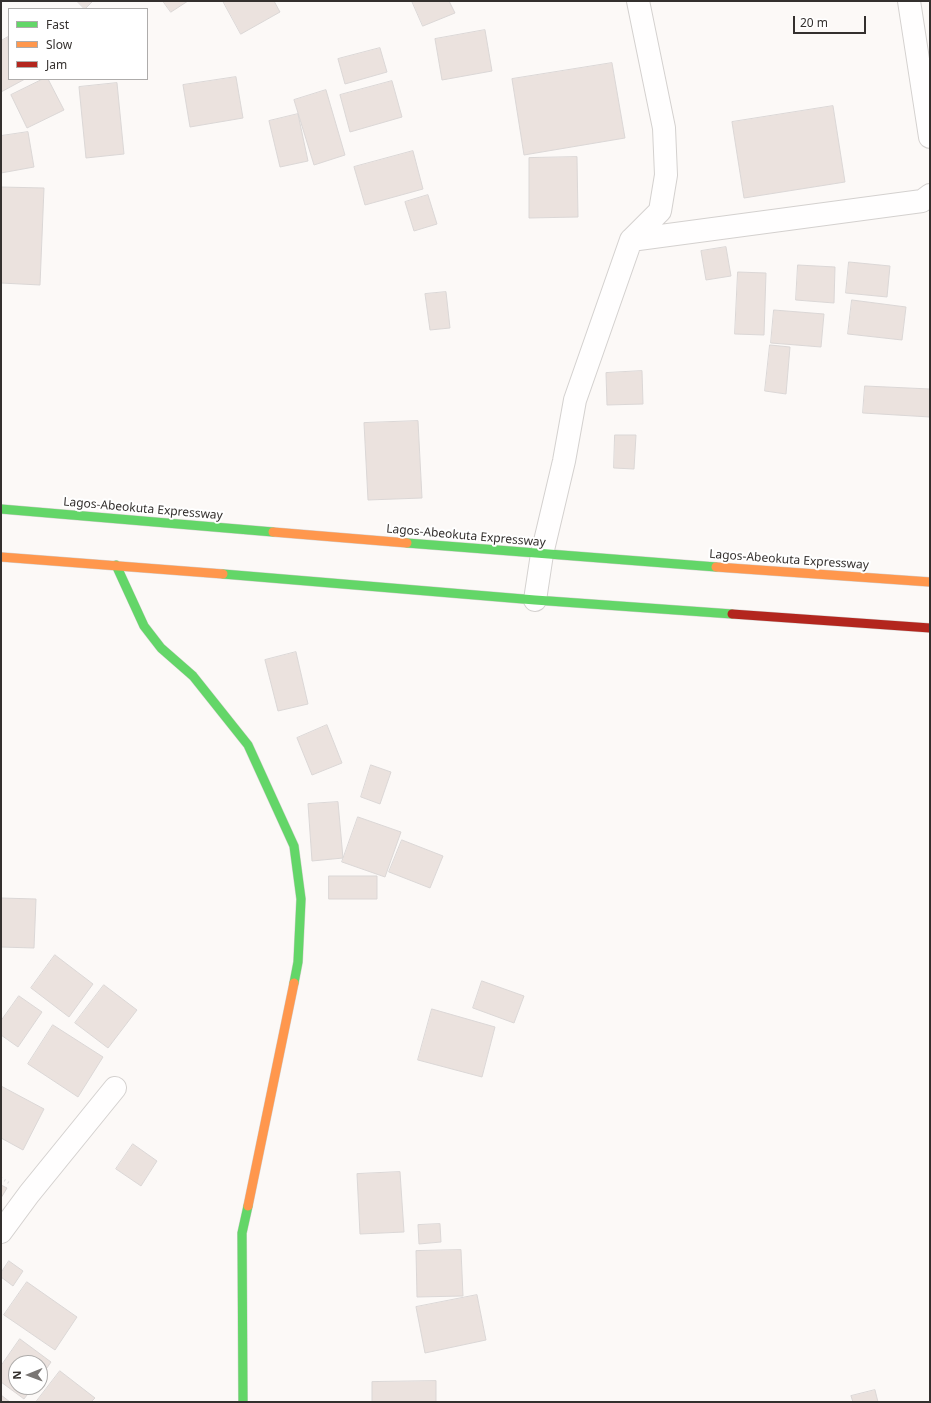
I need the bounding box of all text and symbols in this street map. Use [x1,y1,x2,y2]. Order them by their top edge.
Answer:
legend [8,8,148,80]
scale bar [795,8,868,34]
text: 20 m [800,14,828,31]
text: Fast [46,16,69,33]
text: Slow [46,36,72,53]
text: Jam [46,56,67,73]
street label: Lagos-Abeokuta Expressway [63,495,223,523]
street label: Lagos-Abeokuta Expressway [386,522,546,550]
street label: Lagos-Abeokuta Expressway [709,547,869,573]
north arrow [8,1355,48,1395]
text: N [9,1371,24,1380]

